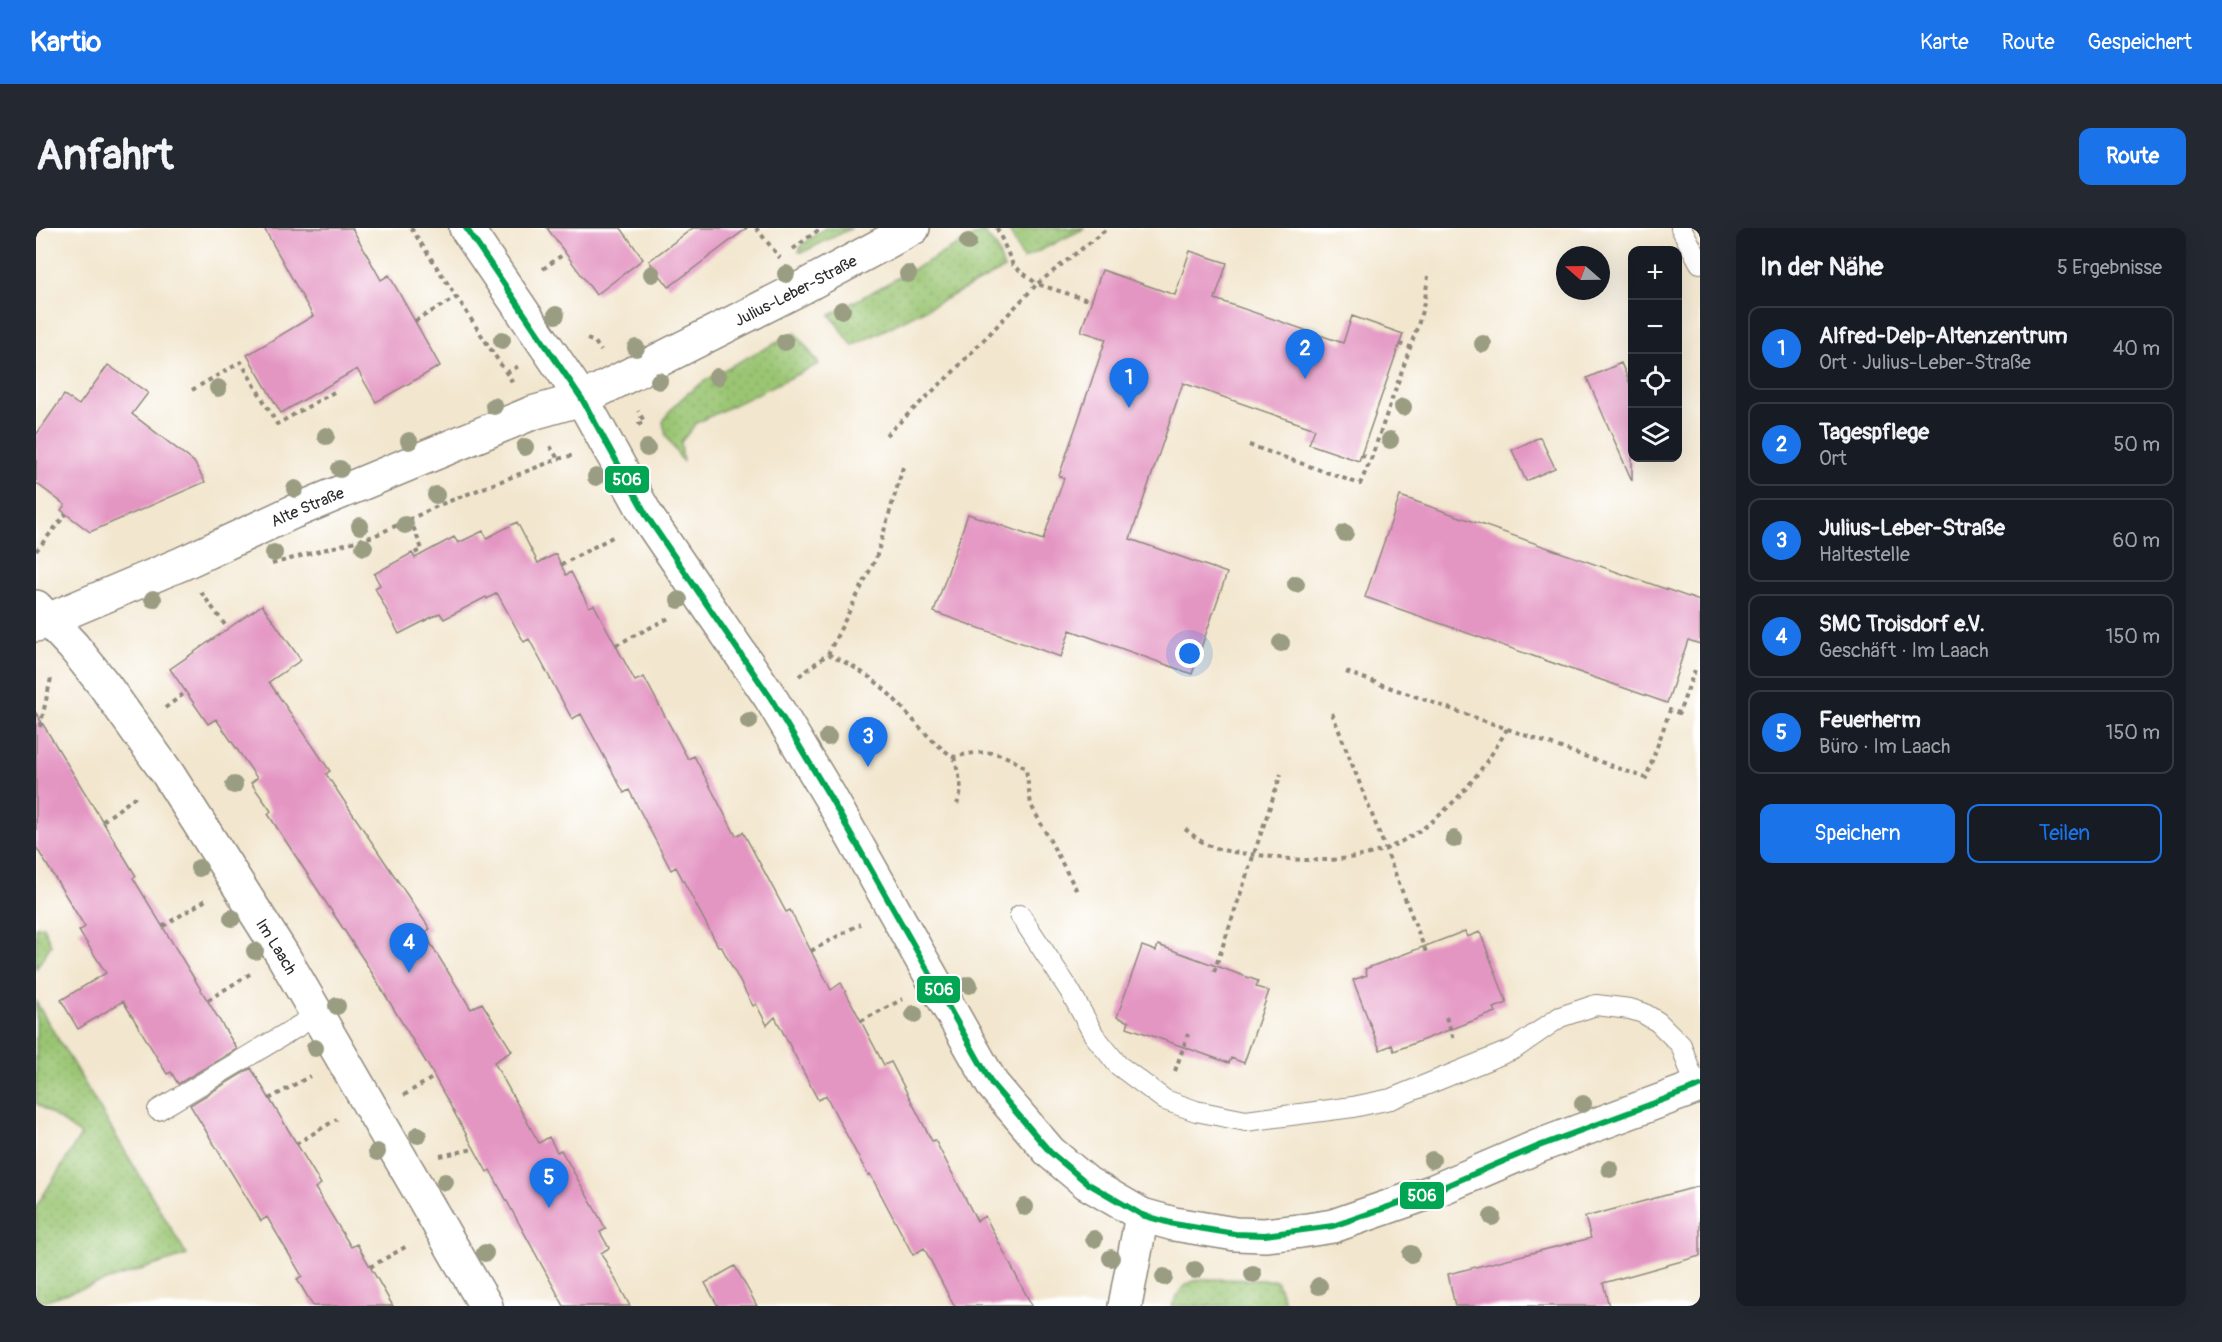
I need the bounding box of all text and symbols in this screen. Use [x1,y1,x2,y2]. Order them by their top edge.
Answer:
text: Kartio [30,25,101,60]
text: Karte [1920,29,1969,56]
text: Route [2002,29,2055,56]
text: Gespeichert [2088,29,2192,56]
button: Route [2079,128,2186,185]
text: Anfahrt [36,130,174,182]
north arrow [1556,246,1610,300]
map controls [1628,246,1682,462]
button: + [1628,246,1682,300]
street label: Julius-Leber-Straße [731,251,861,331]
text: In der Nähe [1760,251,1883,283]
text: 5 Ergebnisse [2057,255,2162,280]
button: − [1628,300,1682,354]
text: Alfred-Delp-Altenzentrum [1819,322,2068,350]
pin: 2 [1286,330,1324,379]
text: 1 [1778,336,1785,361]
text: 40 m [2113,336,2160,361]
text: Ort · Julius-Leber-Straße [1819,350,2031,375]
button: locate [1628,354,1682,408]
pin: 1 [1110,358,1148,408]
button: layers [1628,408,1682,462]
text: Tagespflege [1819,418,1929,446]
text: 2 [1776,432,1787,457]
text: 50 m [2113,432,2160,457]
text: Ort [1819,446,1847,471]
line badge: 506 [604,465,650,494]
text: 506 [613,470,641,490]
street label: Alte Straße [268,483,347,532]
text: Julius-Leber-Straße [1819,514,2005,542]
text: 3 [1776,528,1787,553]
text: 60 m [2113,528,2160,553]
text: Haltestelle [1819,542,1910,567]
text: SMC Troisdorf e.V. [1819,610,1985,638]
text: 4 [1776,624,1787,649]
text: 150 m [2106,624,2160,649]
text: Geschäft · Im Laach [1819,638,1989,663]
your location [1175,639,1204,668]
text: Feuerherm [1819,706,1921,734]
pin: 3 [848,718,888,767]
text: 5 [1776,720,1787,745]
text: 150 m [2106,720,2160,745]
text: Büro · Im Laach [1819,734,1950,759]
button: Speichern [1760,804,1955,863]
button: Teilen [1967,804,2162,863]
street label: Im Laach [251,915,301,978]
pin: 4 [390,924,428,973]
line badge: 506 [916,975,961,1004]
text: 506 [925,980,953,1000]
pin: 5 [530,1158,568,1208]
line badge: 506 [1399,1181,1445,1210]
text: 506 [1408,1186,1436,1206]

